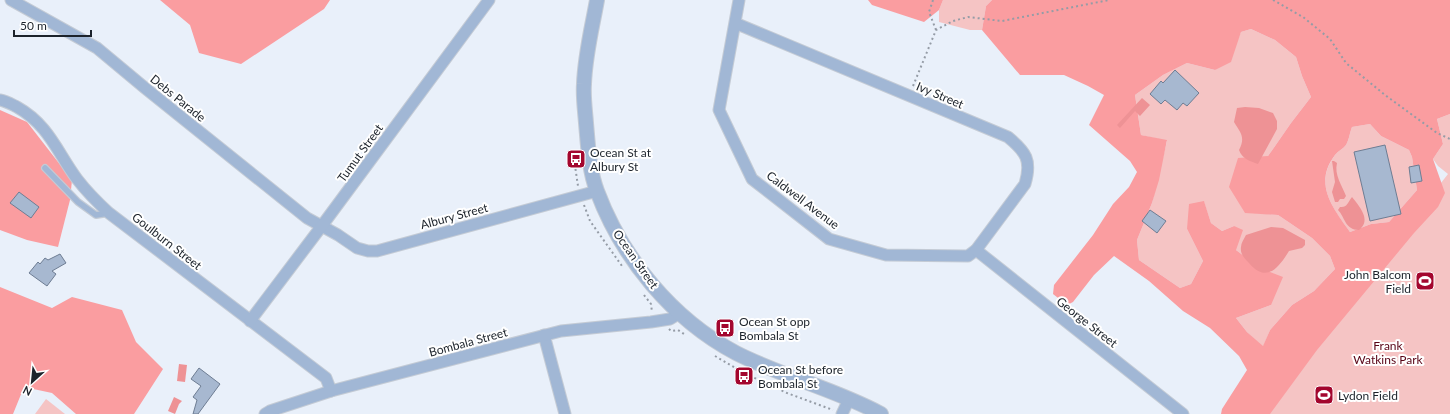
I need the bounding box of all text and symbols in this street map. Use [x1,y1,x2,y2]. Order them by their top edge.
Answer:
scale bar [14,12,91,38]
text: 50 m [20,18,47,33]
street label: Debs Parade [147,71,209,125]
street label: Ivy Street [914,78,967,112]
street label: Tumut Street [334,121,386,185]
place label: Ocean St at Albury St [590,145,652,174]
bus stop icon: Ocean St at Albury St [565,148,587,170]
street label: Caldwell Avenue [764,168,842,232]
street label: Albury Street [419,200,490,232]
street label: Goulburn Street [129,209,205,273]
street label: Ocean Street [610,227,662,292]
place label: John Balcom Field [1344,267,1411,296]
sports icon: John Balcom Field [1414,270,1436,292]
street label: George Street [1054,294,1121,351]
place label: Ocean St opp Bombala St [739,314,810,343]
bus stop icon: Ocean St opp Bombala St [714,317,736,339]
street label: Bombala Street [427,324,509,360]
park label: Frank Watkins Park [1353,338,1424,367]
north arrow [12,362,52,402]
place label: Ocean St before Bombala St [758,362,843,391]
bus stop icon: Ocean St before Bombala St [733,365,755,387]
text: N [21,384,34,399]
sports icon: Lydon Field [1313,384,1335,406]
place label: Lydon Field [1338,388,1398,403]

